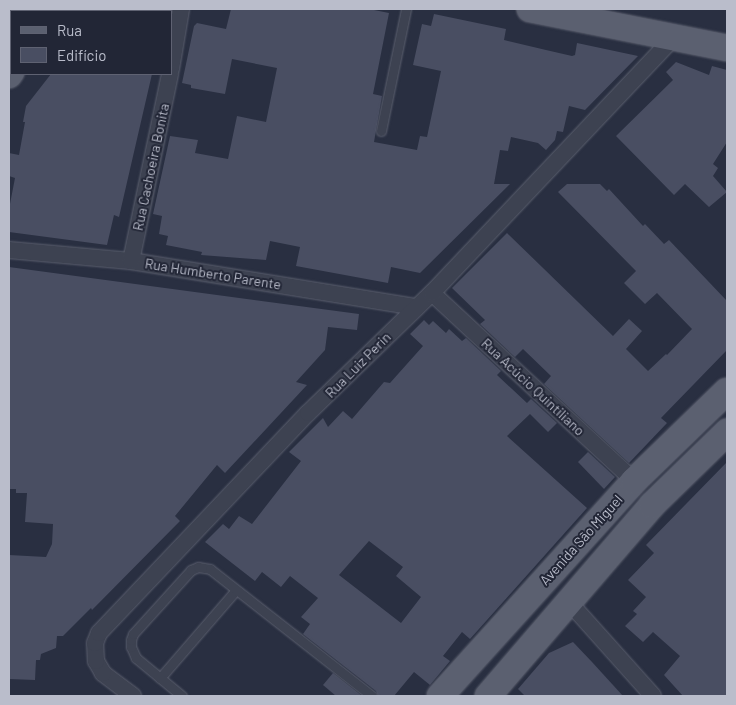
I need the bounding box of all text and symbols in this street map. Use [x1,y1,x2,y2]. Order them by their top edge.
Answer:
legend [10,10,172,75]
text: Rua [57,21,82,39]
text: Edifício [57,46,106,64]
street label: Rua Cachoeira Bonita [129,102,173,232]
street label: Rua Humberto Parente [144,255,282,293]
street label: Rua Luiz Perin [322,329,394,401]
street label: Rua Acúcio Quintiliano [478,335,588,439]
street label: Avenida São Miguel [536,491,626,589]

